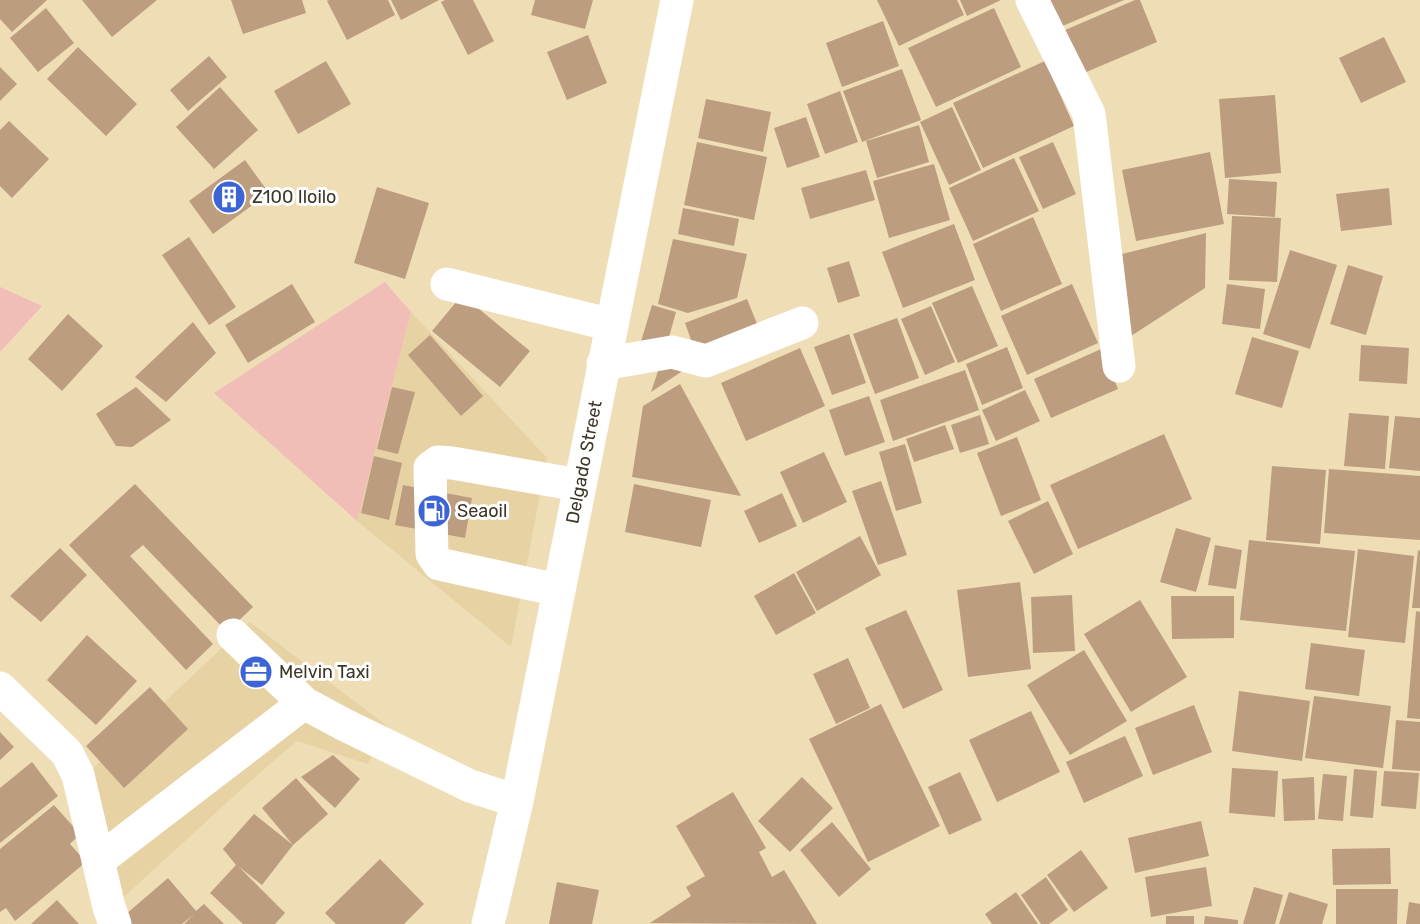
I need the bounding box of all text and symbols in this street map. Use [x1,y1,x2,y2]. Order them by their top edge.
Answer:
building icon: Z100 Iloilo [211,179,247,215]
place label: Z100 Iloilo [252,186,336,208]
street label: Delgado Street [561,399,607,525]
fuel station icon: Seaoil [416,493,452,529]
place label: Seaoil [457,500,507,522]
office icon: Melvin Taxi [238,654,274,690]
place label: Melvin Taxi [279,661,370,683]

